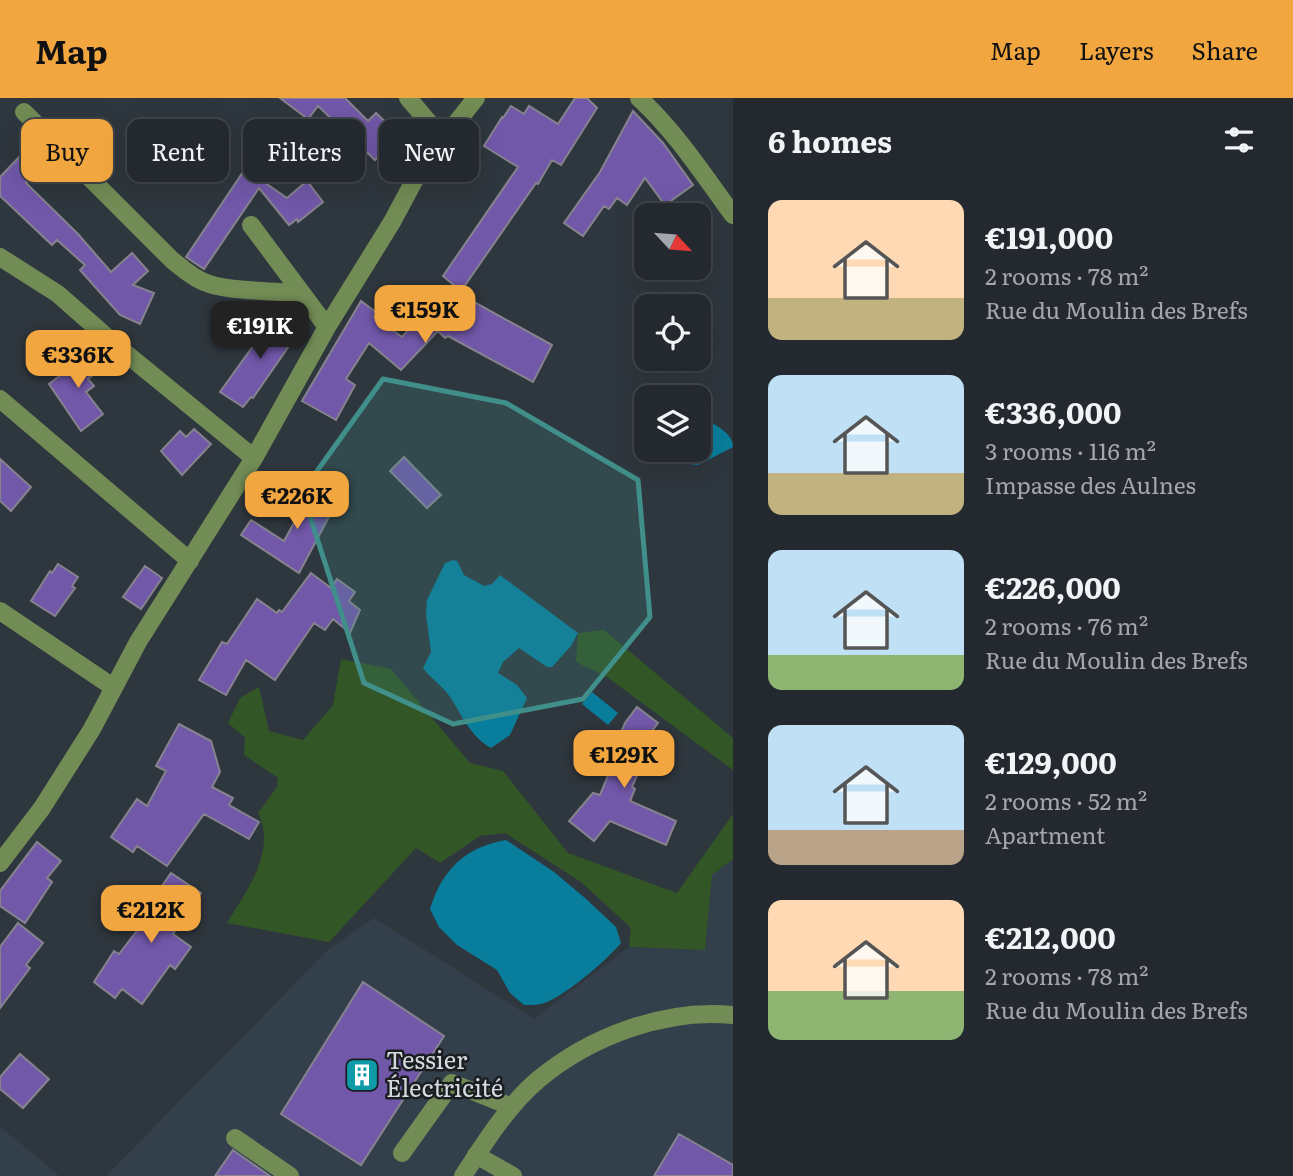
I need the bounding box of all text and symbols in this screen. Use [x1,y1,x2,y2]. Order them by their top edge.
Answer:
text: Map [35,25,108,74]
text: Map [990,32,1041,67]
text: Layers [1079,32,1153,67]
text: Share [1191,32,1258,67]
text: 6 homes [768,118,892,162]
chip: Buy [21,119,113,182]
chip: Rent [127,119,229,182]
chip: Filters [243,119,365,182]
chip: New [379,119,479,182]
icon: filters [1220,121,1258,159]
north arrow [634,203,710,280]
map controls [634,203,711,462]
text: €191,000 [985,214,1113,258]
icon: home [824,228,908,312]
text: 2 rooms · 78 m² [985,258,1148,292]
pin: €159K [376,286,474,345]
text: €159K [390,291,460,325]
text: Rue du Moulin des Brefs [985,292,1248,326]
button: locate [634,294,711,371]
pin: €191K [211,302,309,361]
text: €191K [227,307,293,341]
pin: €336K [29,330,127,390]
text: €336K [42,336,114,370]
button: layers [634,385,711,462]
text: €336,000 [985,389,1122,433]
icon: home [824,403,908,487]
text: 3 rooms · 116 m² [985,433,1156,467]
text: Impasse des Aulnes [985,467,1196,501]
pin: €226K [248,472,346,531]
text: €226K [261,477,333,511]
text: €226,000 [985,564,1121,608]
icon: home [824,578,908,662]
text: 2 rooms · 76 m² [985,608,1148,642]
text: Rue du Moulin des Brefs [985,642,1248,676]
pin: €129K [575,730,673,790]
text: €129K [589,736,659,770]
text: €129,000 [985,739,1117,783]
icon: home [824,753,908,837]
text: 2 rooms · 52 m² [985,783,1147,817]
text: Apartment [985,817,1105,851]
pin: €212K [102,886,200,945]
text: €212K [117,891,185,925]
text: €212,000 [985,914,1116,958]
icon: home [824,928,908,1012]
text: 2 rooms · 78 m² [985,958,1148,992]
text: Rue du Moulin des Brefs [985,992,1248,1026]
place label: Tessier Électricité [386,1041,503,1104]
building icon: Tessier Électricité [343,1056,381,1094]

